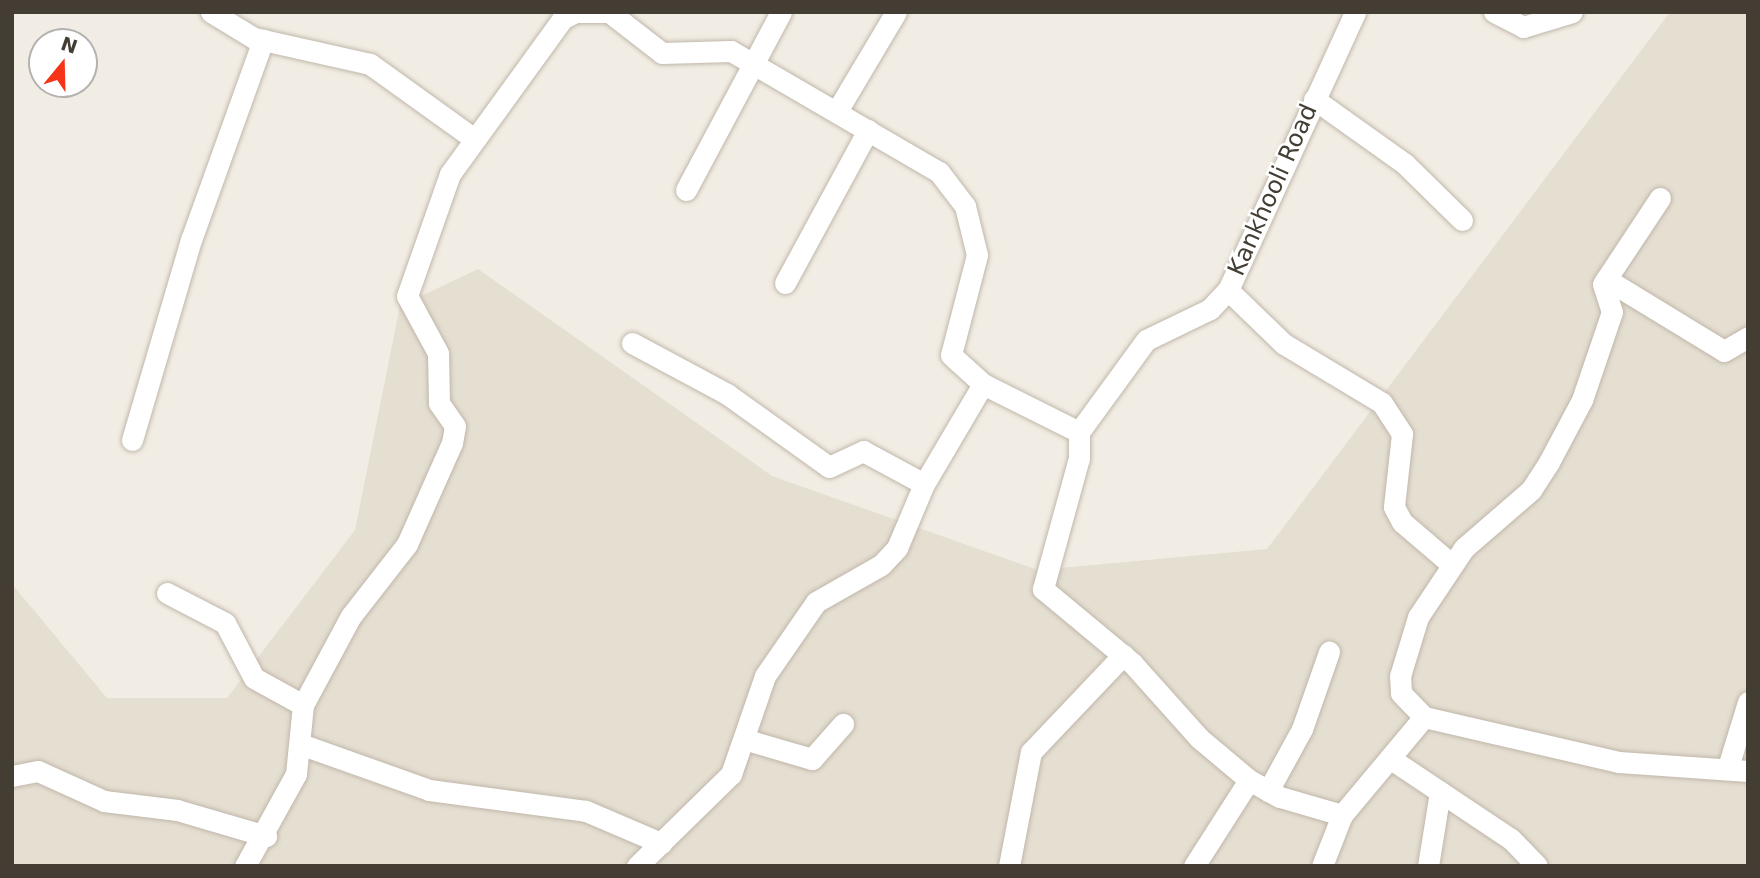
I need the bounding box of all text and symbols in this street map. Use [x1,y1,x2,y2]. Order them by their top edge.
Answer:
north arrow [28,28,98,98]
text: N [58,32,80,58]
street label: Kankhooli Road [1222,100,1324,280]

